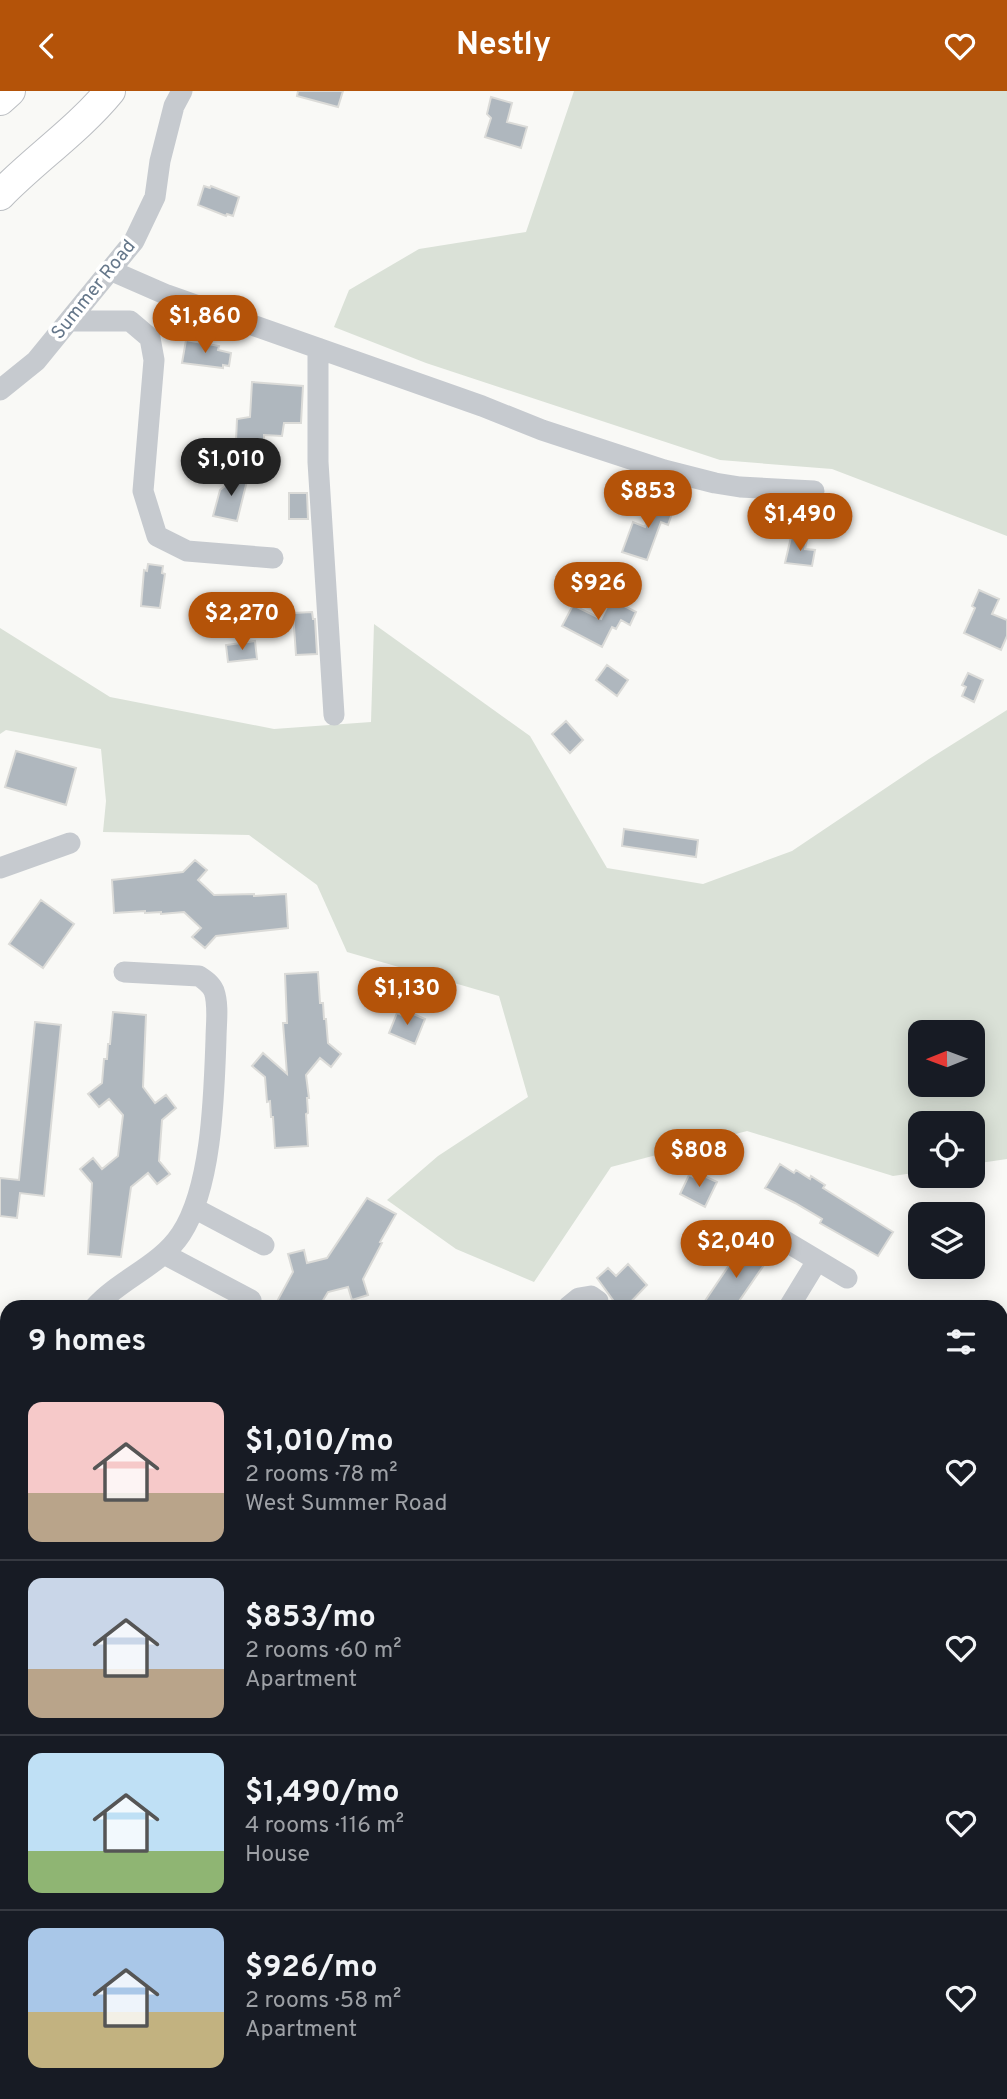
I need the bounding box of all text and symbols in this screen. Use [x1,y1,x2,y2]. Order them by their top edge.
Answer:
text: Nestly [456,26,551,66]
icon: back [28,27,66,65]
icon: heart [941,27,979,65]
street label: Summer Road [47,235,141,345]
pin: $1,860 [148,295,262,355]
text: $1,860 [169,303,241,332]
pin: $1,010 [174,439,288,498]
text: $1,010 [197,446,265,475]
pin: $853 [607,471,689,530]
text: $853 [620,478,676,507]
pin: $1,490 [743,493,857,553]
text: $1,490 [763,501,837,530]
pin: $926 [557,563,639,622]
text: $926 [570,570,626,599]
pin: $2,270 [185,593,299,652]
text: $2,270 [204,600,280,629]
pin: $1,130 [350,967,464,1027]
text: $1,130 [374,975,440,1004]
north arrow [908,1020,985,1097]
map controls [908,1020,985,1279]
button: locate [908,1111,985,1188]
pin: $808 [658,1129,740,1189]
text: $808 [670,1137,728,1166]
button: layers [908,1202,985,1279]
pin: $2,040 [679,1221,793,1280]
text: $2,040 [697,1228,775,1257]
icon: filters [942,1323,980,1361]
text: 9 homes [28,1324,146,1361]
text: $1,010/mo [245,1424,393,1461]
icon: home [84,1430,168,1514]
icon: heart [942,1453,980,1491]
text: 2 rooms · 78 m² [245,1461,398,1490]
text: West Summer Road [245,1490,447,1519]
text: $853/mo [245,1600,376,1637]
icon: home [84,1606,168,1690]
icon: heart [942,1629,980,1667]
text: 2 rooms · 60 m² [245,1637,402,1666]
text: Apartment [245,1666,357,1695]
text: $1,490/mo [245,1775,400,1812]
icon: home [84,1781,168,1865]
icon: heart [942,1804,980,1842]
text: 4 rooms · 116 m² [245,1812,404,1841]
text: House [245,1841,310,1870]
text: $926/mo [245,1950,377,1987]
icon: home [84,1956,168,2040]
icon: heart [942,1979,980,2017]
text: 2 rooms · 58 m² [245,1987,401,2016]
text: Apartment [245,2016,357,2045]

